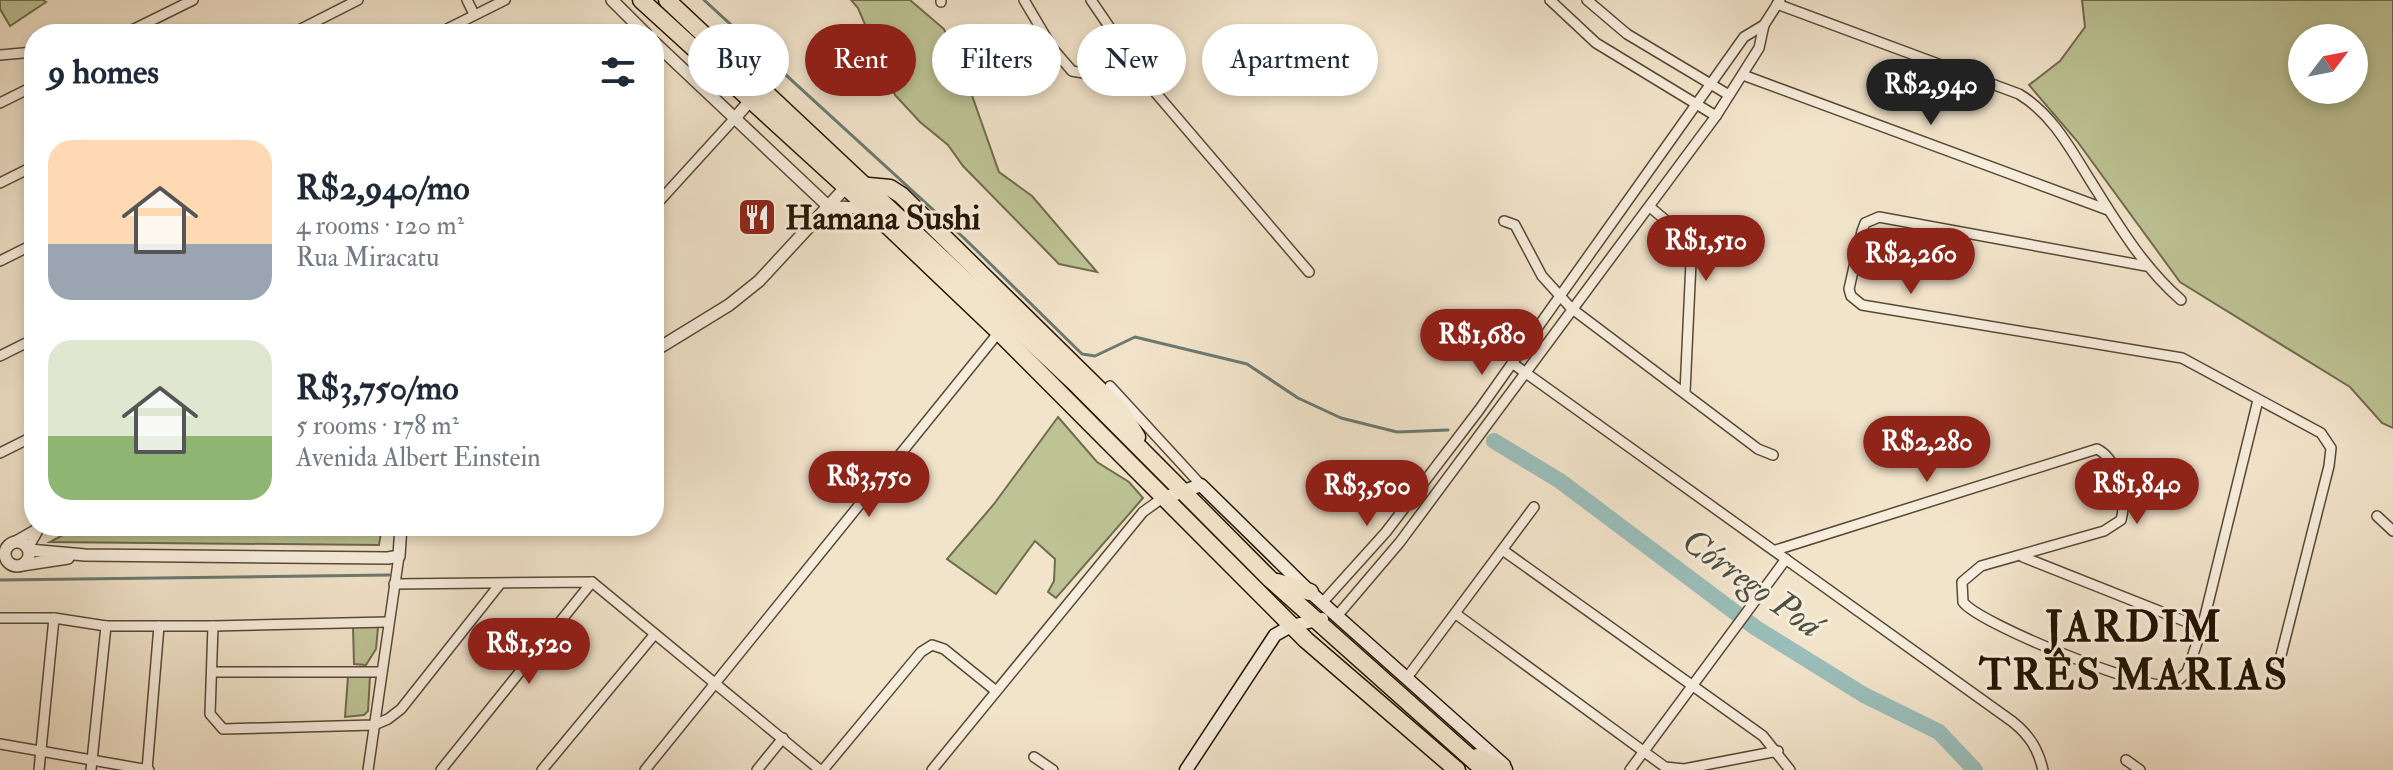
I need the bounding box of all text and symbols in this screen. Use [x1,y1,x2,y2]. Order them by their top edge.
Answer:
chip: Buy [688,24,789,96]
chip: Rent [805,24,916,96]
chip: Filters [932,24,1061,96]
chip: New [1077,24,1186,96]
chip: Apartment [1202,24,1378,96]
north arrow [2288,24,2368,104]
map controls [2288,24,2368,104]
icon: filters [596,50,640,94]
text: 9 homes [48,51,159,94]
pin: R$2,940 [1857,59,2005,127]
text: R$2,940 [1884,69,1978,101]
text: R$2,940/mo [296,167,470,210]
icon: home [112,172,208,268]
restaurant icon: Hamana Sushi [736,196,778,238]
place label: Hamana Sushi [785,197,981,240]
text: 4 rooms · 120 m² [296,210,464,242]
pin: R$1,510 [1632,215,1780,283]
text: R$1,510 [1665,225,1747,257]
pin: R$2,260 [1837,228,1985,296]
text: R$2,260 [1865,238,1957,270]
text: Rua Miracatu [296,242,439,274]
pin: R$1,680 [1408,309,1556,377]
text: R$1,680 [1438,319,1526,351]
text: R$3,750/mo [296,367,459,410]
icon: home [112,372,208,468]
text: 5 rooms · 178 m² [296,410,459,442]
pin: R$2,280 [1853,416,2001,484]
text: R$2,280 [1881,426,1973,458]
text: Avenida Albert Einstein [296,442,541,474]
pin: R$3,750 [795,451,943,519]
pin: R$1,840 [2063,458,2211,526]
pin: R$3,500 [1293,460,1441,528]
text: R$3,750 [827,461,911,493]
text: R$1,840 [2093,468,2181,500]
text: R$3,500 [1324,470,1410,502]
water label: Córrego Poá [1673,519,1834,650]
district label: JARDIM TRÊS MARIAS [1978,602,2289,702]
pin: R$1,520 [455,618,603,686]
text: R$1,520 [486,628,572,660]

